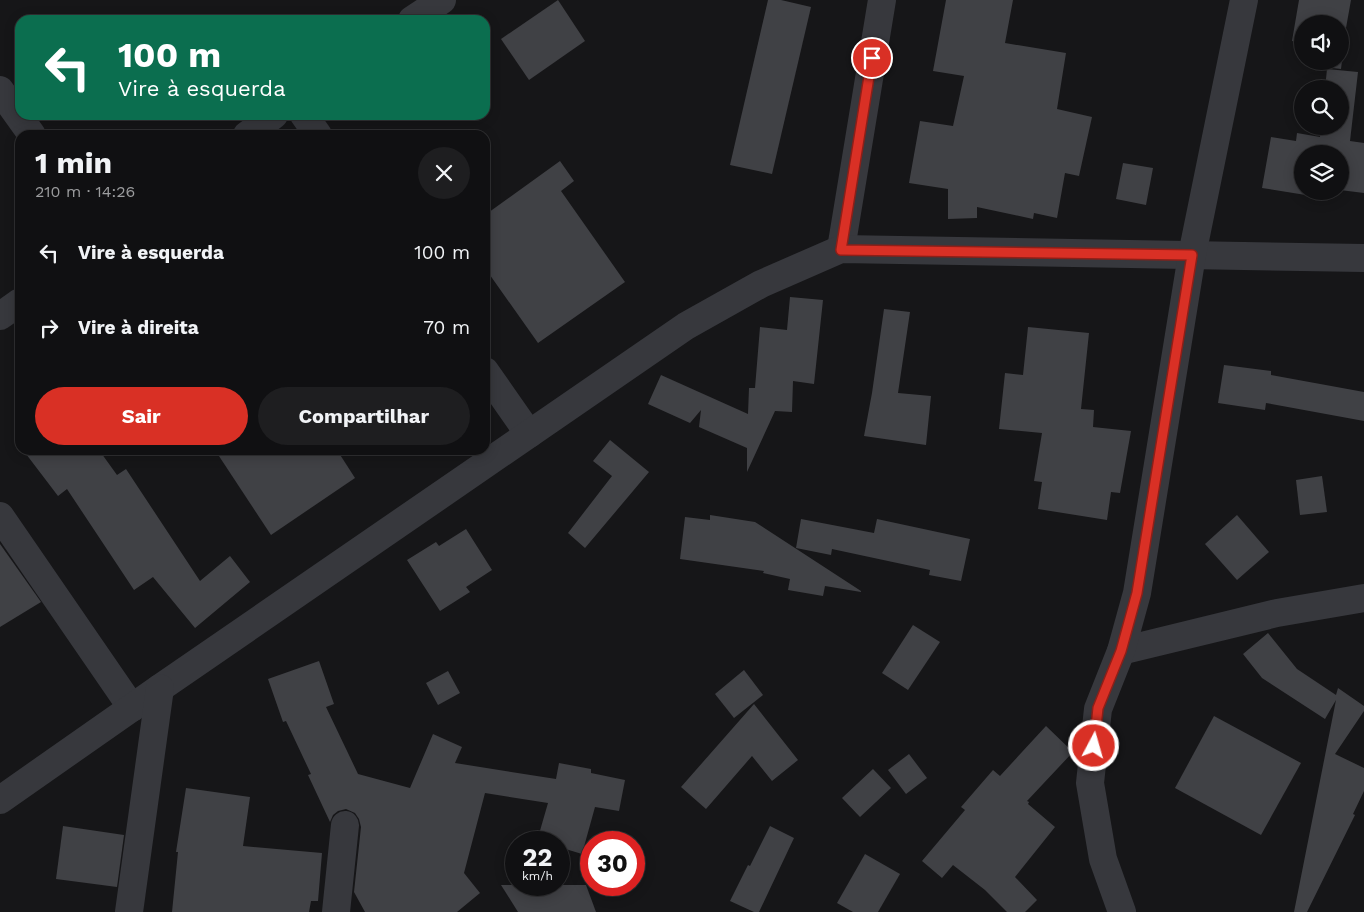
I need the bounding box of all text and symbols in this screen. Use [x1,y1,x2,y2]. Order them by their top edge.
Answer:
map controls [1294,15,1349,200]
button: sound [1294,15,1349,70]
text: 100 m [118,34,221,76]
icon: left [35,35,100,100]
pin [851,37,893,79]
icon: arrive [858,44,886,72]
text: Vire à esquerda [118,76,286,101]
button: search [1294,80,1349,135]
text: 1 min [35,145,112,180]
button: layers [1294,145,1349,200]
button: close [418,147,470,199]
text: 210 m · 14:26 [35,182,135,201]
icon: left [35,239,63,267]
text: Vire à esquerda [78,241,224,264]
text: 100 m [414,241,470,264]
icon: right [35,314,63,342]
text: Vire à direita [78,316,199,339]
text: 70 m [423,316,470,339]
button: Sair [35,387,248,445]
button: Compartilhar [258,387,470,445]
position arrow [1067,719,1119,771]
speed limit sign: 30 [580,831,645,896]
text: 22 [523,843,552,872]
text: km/h [522,869,553,883]

